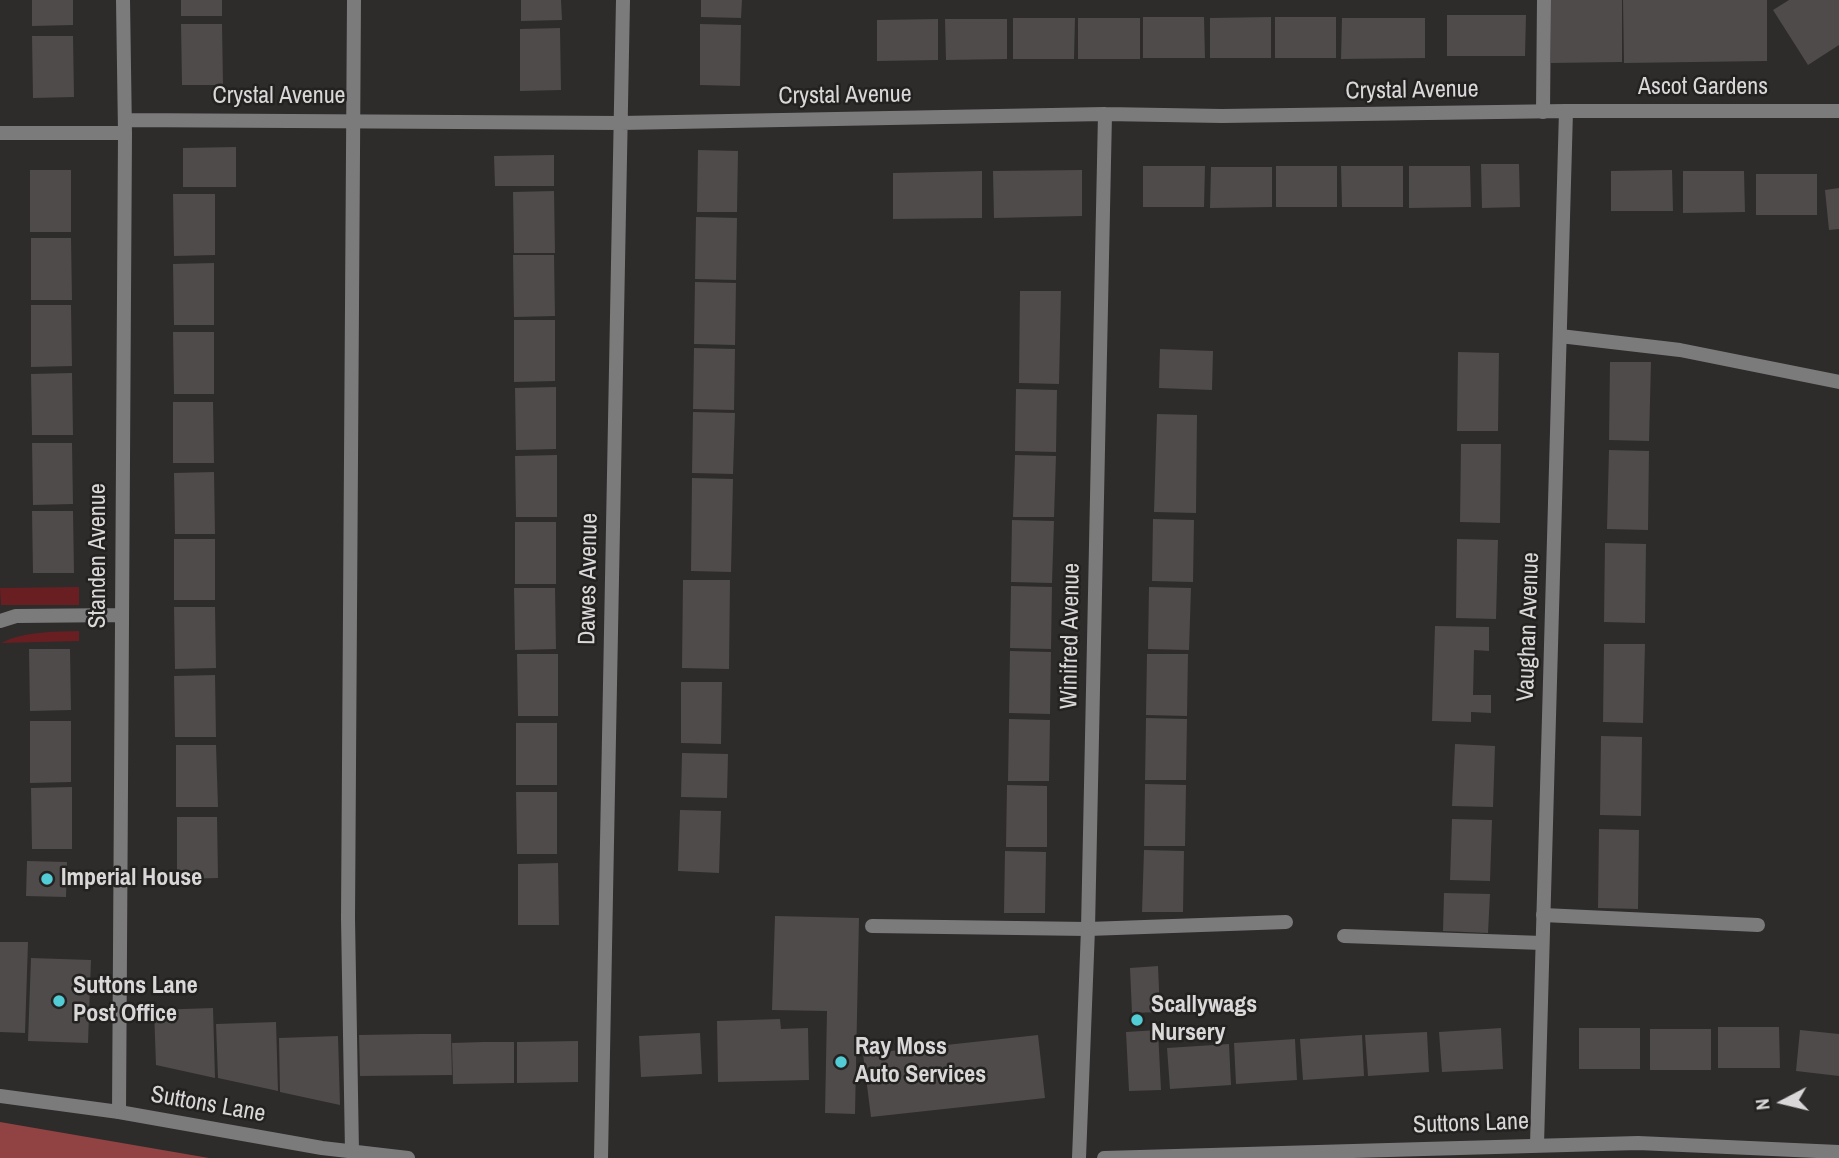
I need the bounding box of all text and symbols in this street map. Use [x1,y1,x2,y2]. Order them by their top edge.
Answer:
street label: Ascot Gardens [1638,74,1768,102]
street label: Crystal Avenue [1345,75,1479,107]
street label: Crystal Avenue [778,80,912,112]
street label: Crystal Avenue [212,83,346,111]
street label: Standen Avenue [85,483,113,629]
street label: Dawes Avenue [573,513,605,645]
street label: Vaughan Avenue [1512,552,1546,702]
street label: Winifred Avenue [1055,563,1087,709]
place label: Imperial House [61,865,202,893]
marker: Imperial House [39,871,55,887]
place label: Suttons Lane Post Office [73,973,198,1029]
place label: Scallywags Nursery [1151,992,1257,1048]
marker: Suttons Lane Post Office [51,993,67,1009]
marker: Scallywags Nursery [1129,1012,1145,1028]
place label: Ray Moss Auto Services [855,1034,986,1090]
marker: Ray Moss Auto Services [833,1054,849,1070]
north arrow [1748,1067,1818,1137]
street label: Suttons Lane [148,1081,268,1129]
text: N [1749,1097,1776,1112]
street label: Suttons Lane [1413,1108,1529,1140]

